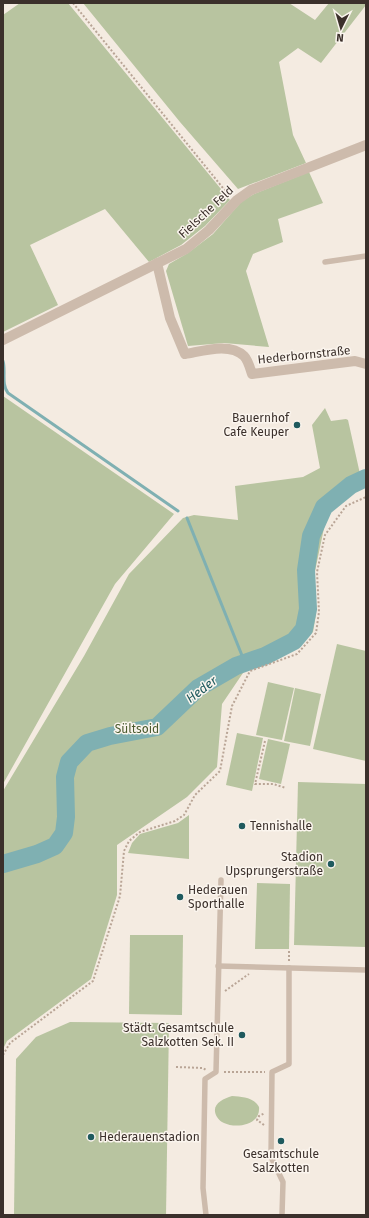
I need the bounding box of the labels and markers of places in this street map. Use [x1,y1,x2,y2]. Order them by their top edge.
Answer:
place label: Bauernhof Cafe Keuper [224,411,290,439]
marker: Bauernhof Cafe Keuper [292,420,302,430]
place label: Tennishalle [250,819,312,833]
marker: Tennishalle [237,821,247,831]
place label: Stadion Upsprungerstraße [225,850,323,878]
marker: Stadion Upsprungerstraße [326,859,336,869]
place label: Hederauen Sporthalle [188,883,248,911]
marker: Hederauen Sporthalle [175,892,185,902]
place label: Städt. Gesamtschule Salzkotten Sek. II [123,1021,234,1049]
marker: Städt. Gesamtschule Salzkotten Sek. II [237,1030,247,1040]
place label: Hederauenstadion [99,1130,200,1144]
marker: Hederauenstadion [86,1132,96,1142]
marker: Gesamtschule Salzkotten [276,1136,286,1146]
place label: Gesamtschule Salzkotten [243,1147,319,1175]

